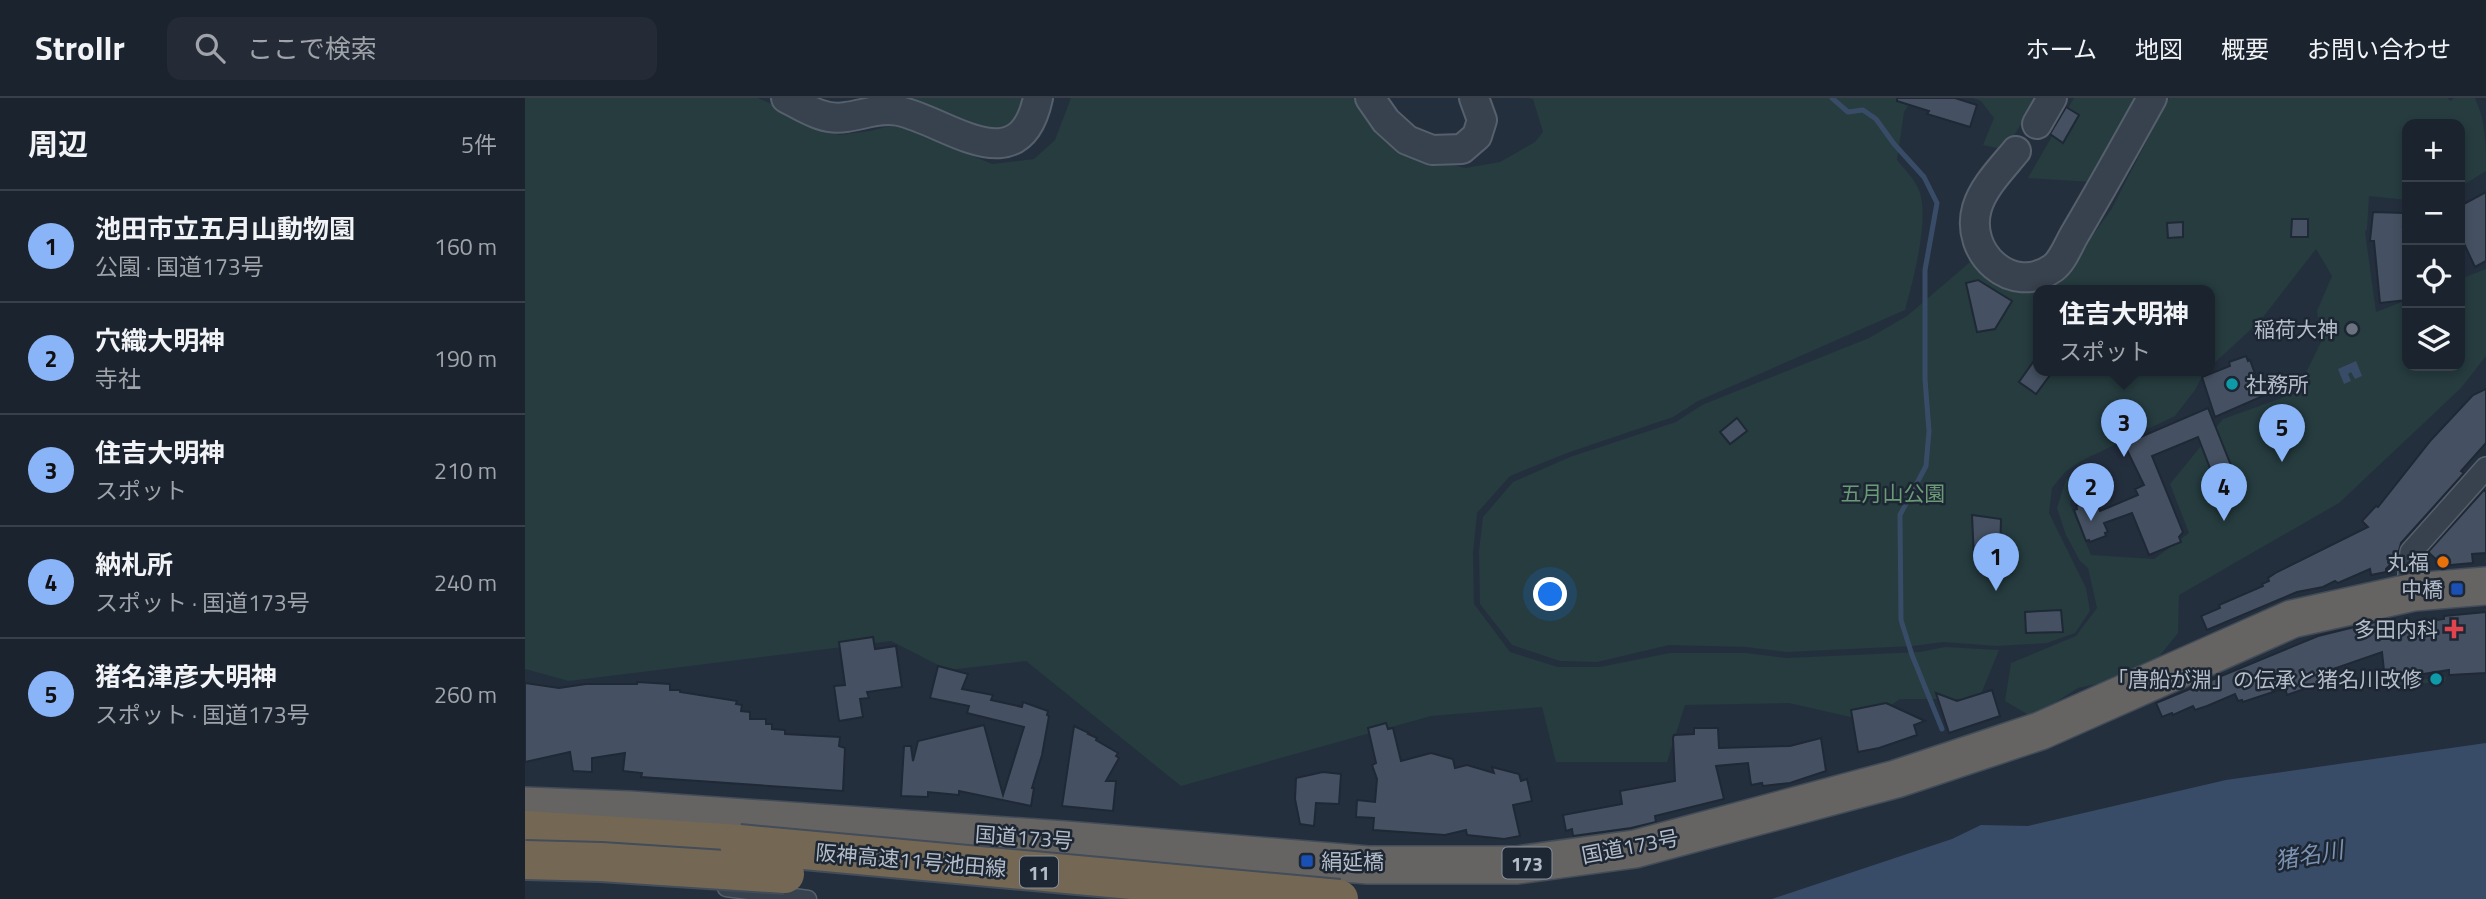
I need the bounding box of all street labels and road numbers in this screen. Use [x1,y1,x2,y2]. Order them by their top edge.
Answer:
street label: 国道173号 [974,818,1074,856]
street label: 国道173号 [1579,821,1681,871]
street label: 阪神高速11号池田線 [814,836,1008,884]
road number: 173 [1503,848,1551,878]
road number: 11 [1020,856,1058,888]

